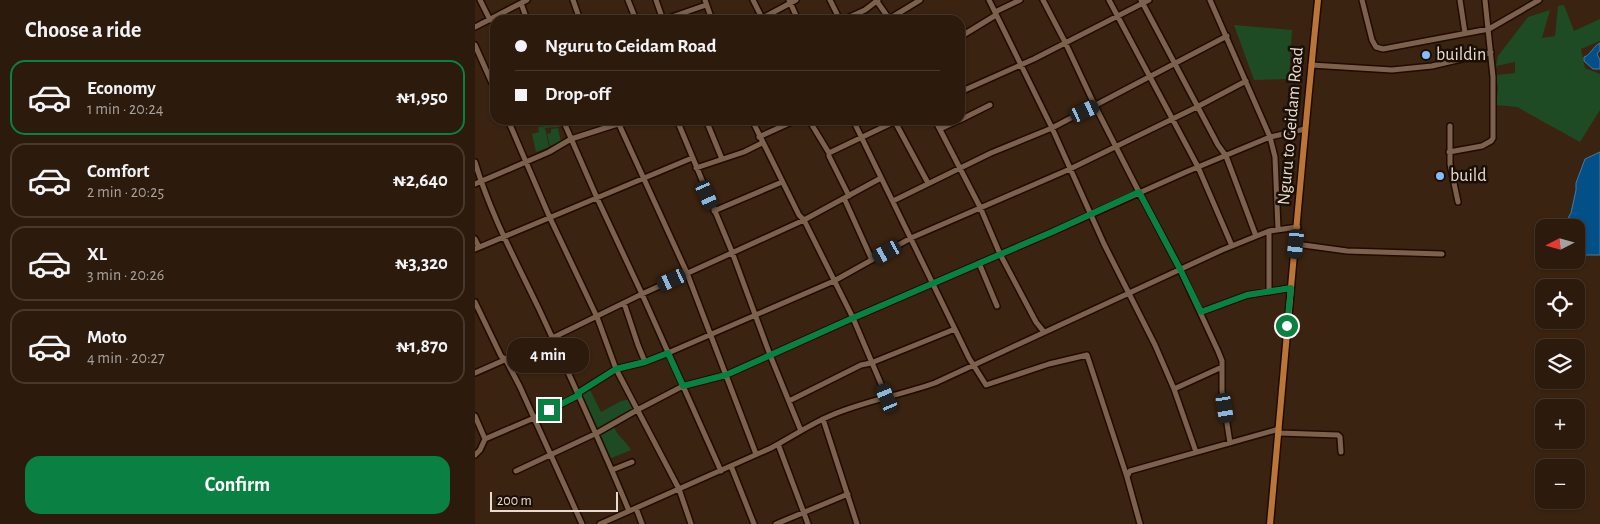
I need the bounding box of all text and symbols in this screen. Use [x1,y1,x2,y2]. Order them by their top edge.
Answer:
text: Choose a ride [25,19,141,41]
text: Nguru to Geidam Road [545,37,716,56]
street label: Nguru to Geidam Road [1275,46,1307,206]
place label: buildin [1436,46,1486,64]
marker: buildin [1420,49,1432,61]
icon: car [27,75,72,120]
text: Economy [87,79,156,98]
text: Drop-off [545,85,610,104]
text: ₦1,950 [396,88,448,107]
car [1068,98,1101,124]
text: 1 min · 20:24 [87,101,163,117]
icon: car [27,158,72,203]
text: Comfort [87,162,149,181]
place label: build [1450,167,1487,185]
marker: build [1434,170,1446,182]
text: ₦2,640 [393,171,448,190]
car [694,178,719,212]
text: 2 min · 20:25 [87,184,164,200]
north arrow [1535,219,1585,269]
map controls [1535,219,1585,509]
car [1286,228,1305,260]
car [870,238,903,266]
icon: car [27,241,72,286]
text: XL [87,245,107,264]
text: ₦3,320 [395,254,448,273]
text: 3 min · 20:26 [87,267,164,283]
car [655,267,688,293]
button: locate [1535,279,1585,329]
route start [1276,315,1298,337]
icon: car [27,324,72,369]
text: Moto [87,328,127,347]
text: ₦1,870 [396,337,448,356]
callout: 4 min [508,338,590,372]
button: layers [1535,339,1585,389]
text: 4 min [530,347,566,363]
text: 4 min · 20:27 [87,350,165,366]
car [874,381,899,415]
car [1215,392,1234,424]
route end [538,399,560,421]
button: + [1535,399,1585,449]
button: Confirm [25,456,450,514]
button: − [1535,459,1585,509]
scale bar [490,489,617,512]
text: 200 m [497,494,532,508]

